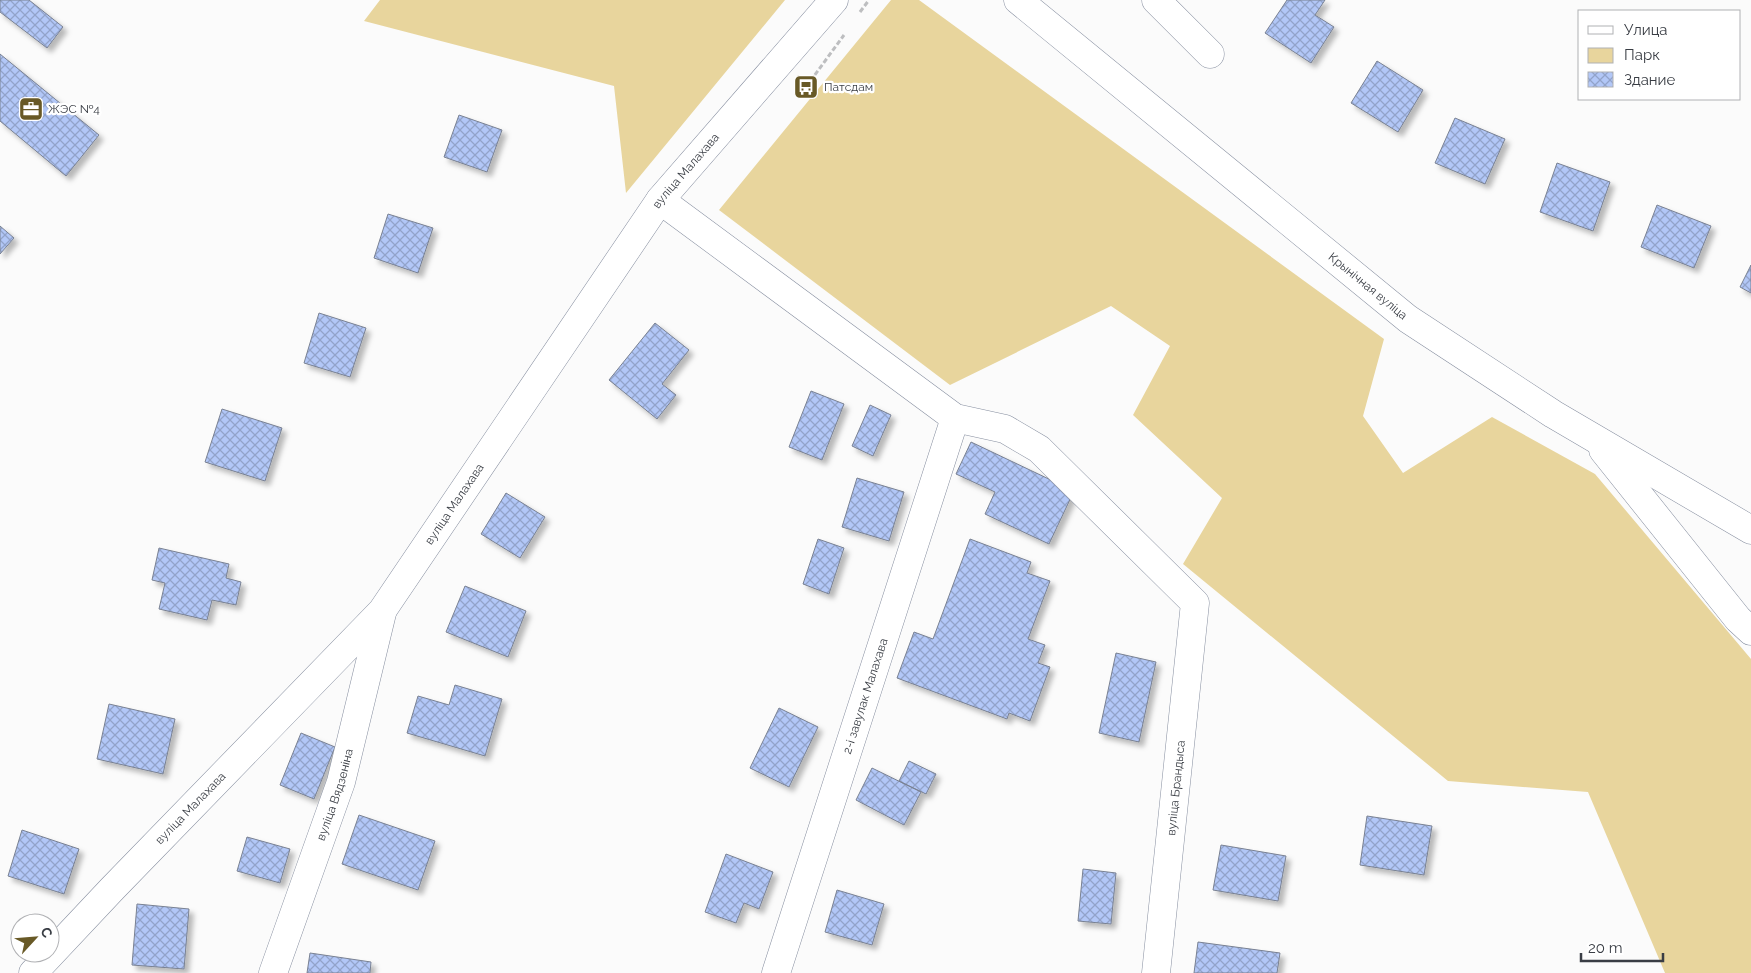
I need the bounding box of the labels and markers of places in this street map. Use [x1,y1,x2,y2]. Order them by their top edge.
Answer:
bus stop icon: Патсдам [793,74,819,100]
place label: Патсдам [824,80,873,94]
office icon: ЖЭС №4 [18,96,44,122]
place label: ЖЭС №4 [48,102,100,116]

